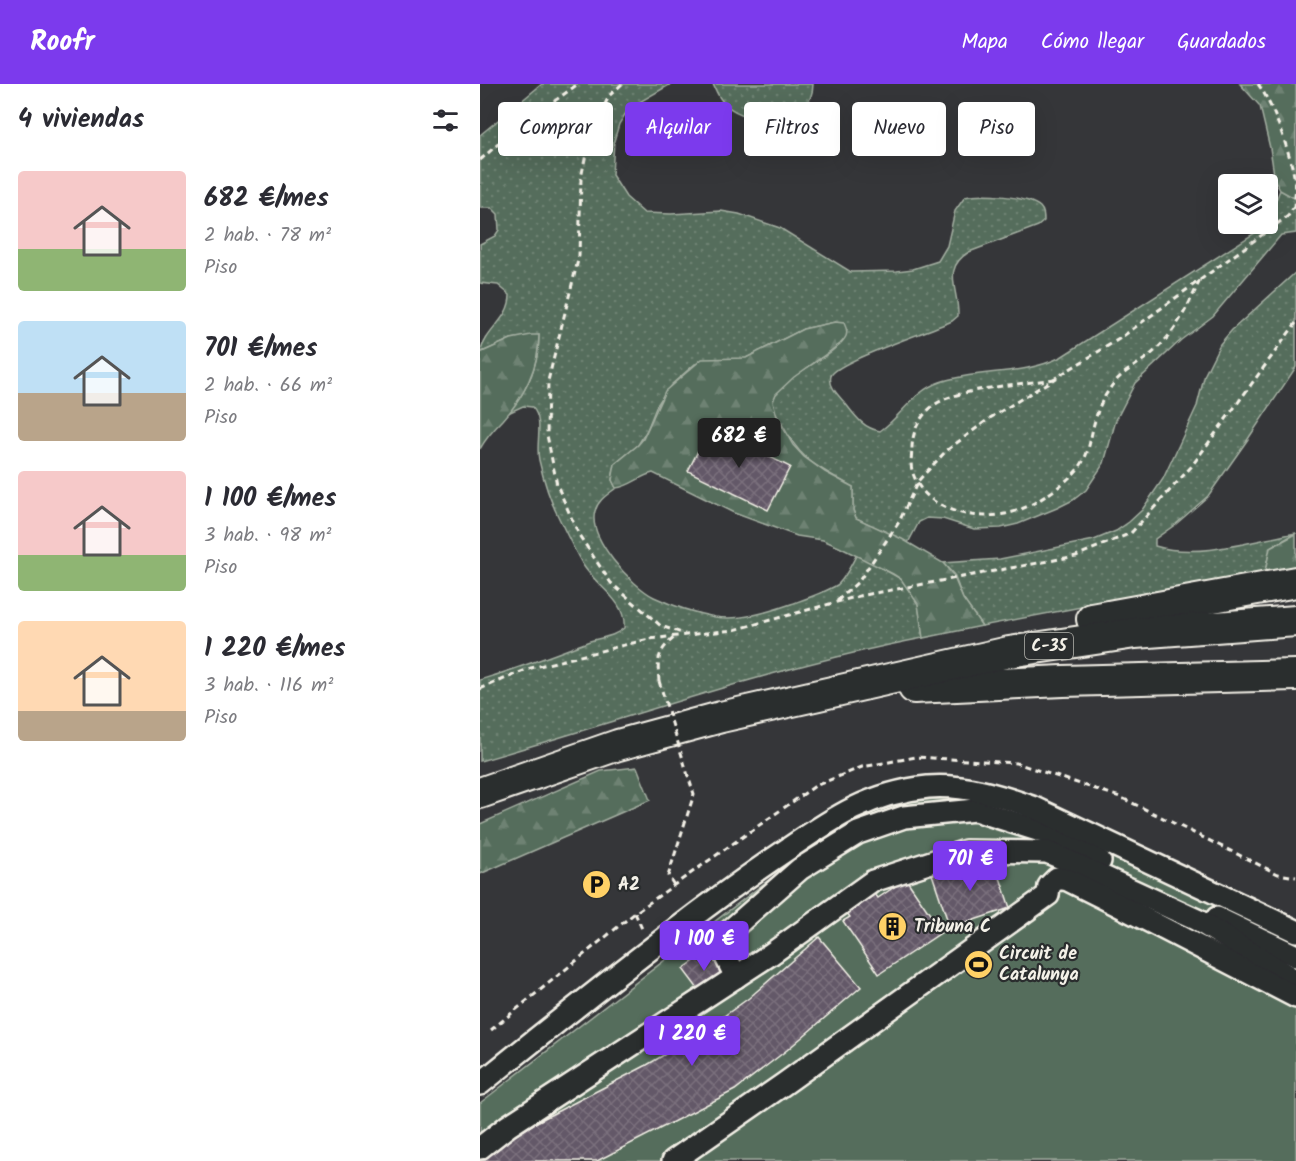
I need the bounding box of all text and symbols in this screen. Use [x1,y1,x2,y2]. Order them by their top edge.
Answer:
text: Roofr [30,20,95,65]
text: Mapa [961,26,1008,59]
text: Cómo llegar [1041,26,1144,59]
text: Guardados [1177,26,1266,59]
text: 4 viviendas [18,99,144,141]
chip: Comprar [498,102,613,156]
chip: Alquilar [625,102,732,156]
chip: Filtros [744,102,840,156]
chip: Nuevo [852,102,946,156]
chip: Piso [958,102,1035,156]
icon: filters [429,104,462,137]
map controls [1218,174,1278,234]
button: layers [1218,174,1278,234]
text: 682 €/mes [204,178,329,220]
icon: home [66,195,138,267]
text: 2 hab. · 78 m² [204,220,331,252]
text: Piso [204,252,237,284]
text: 701 €/mes [204,328,317,370]
icon: home [66,345,138,417]
text: 2 hab. · 66 m² [204,370,332,402]
text: Piso [204,402,237,434]
pin: 682 € [697,418,781,469]
text: 682 € [712,421,766,453]
text: 1 100 €/mes [204,478,336,520]
icon: home [66,495,138,567]
text: 3 hab. · 98 m² [204,520,331,552]
text: Piso [204,552,237,584]
text: 1 220 €/mes [204,628,345,670]
road number: C-35 [1025,633,1073,659]
icon: home [66,645,138,717]
text: 3 hab. · 116 m² [204,670,333,702]
text: Piso [204,702,237,734]
pin: 701 € [928,841,1012,892]
text: 701 € [947,844,993,876]
parking icon: A2 [581,869,613,901]
place label: A2 [618,871,640,900]
building icon: Tribuna C [877,911,909,943]
place label: Tribuna C [914,913,991,942]
pin: 1 100 € [649,921,759,972]
text: 1 100 € [674,924,734,956]
place label: Circuit de Catalunya [999,940,1079,990]
sports icon: Circuit de Catalunya [962,948,994,980]
pin: 1 220 € [637,1016,747,1067]
text: 1 220 € [658,1019,726,1051]

